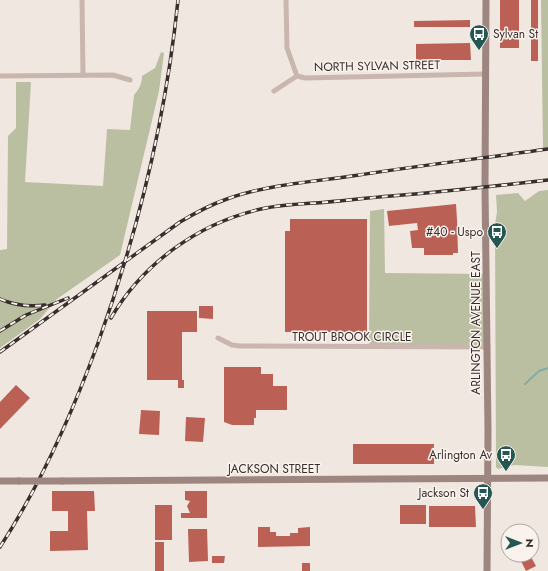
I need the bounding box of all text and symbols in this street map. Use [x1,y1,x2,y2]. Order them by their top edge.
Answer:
bus stop icon: Sylvan St [468,23,490,51]
place label: Sylvan St [493,25,538,43]
street label: NORTH SYLVAN STREET [314,56,441,76]
bus stop icon: #40 - Uspo [486,221,508,249]
place label: #40 - Uspo [426,223,483,241]
street label: ARLINGTON AVENUE EAST [467,251,485,395]
street label: TROUT BROOK CIRCLE [292,328,412,346]
bus stop icon: Arlington Av [495,444,517,472]
place label: Arlington Av [429,446,493,464]
street label: JACKSON STREET [226,460,320,478]
bus stop icon: Jackson St [472,482,494,510]
place label: Jackson St [417,484,469,502]
north arrow [500,523,540,563]
text: N [522,539,538,547]

